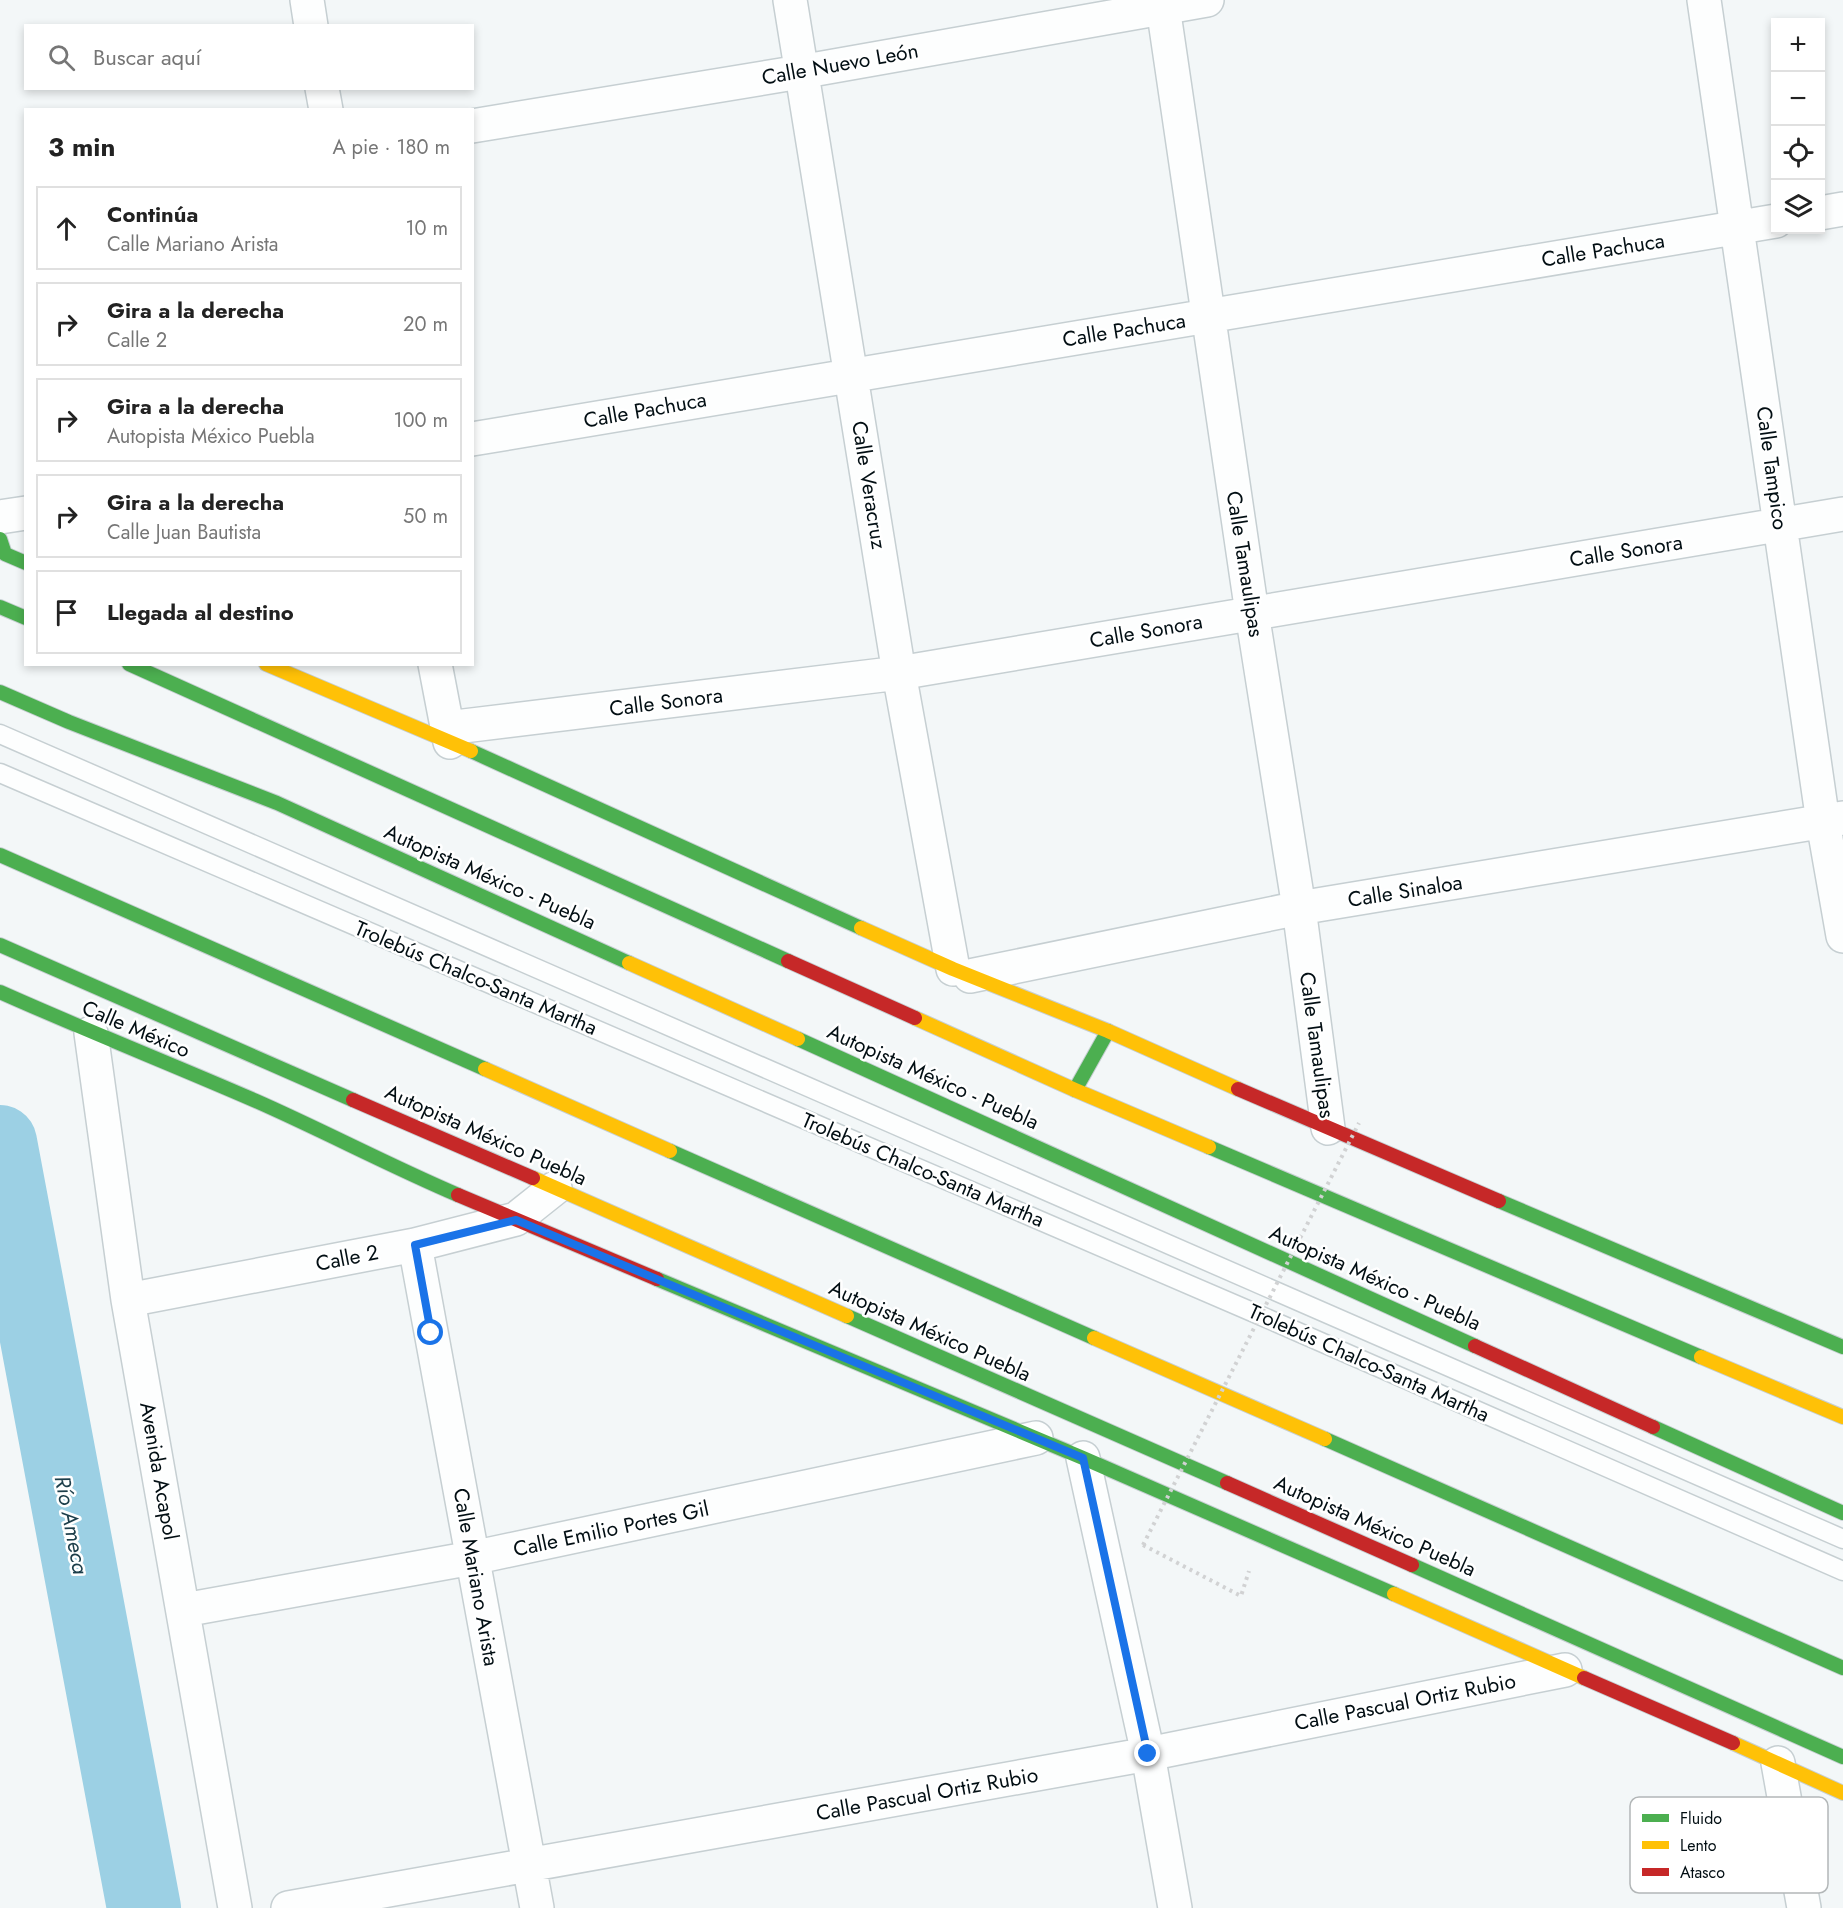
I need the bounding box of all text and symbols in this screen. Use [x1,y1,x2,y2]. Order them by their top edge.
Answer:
map controls [1771,18,1825,234]
button: + [1771,18,1825,72]
search box [24,24,474,90]
street label: Calle Nuevo León [759,35,921,93]
icon: search [45,41,78,74]
text: Buscar aquí [93,41,201,73]
button: − [1771,72,1825,126]
button: locate [1771,126,1825,180]
text: 3 min [48,128,115,166]
text: A pie · 180 m [332,133,450,162]
button: layers [1771,180,1825,234]
text: Continúa [107,198,198,230]
icon: ahead [50,212,83,245]
text: 10 m [405,214,448,243]
street label: Calle Pachuca [1539,225,1667,275]
text: Calle Mariano Arista [107,230,278,259]
text: Gira a la derecha [107,294,284,326]
street label: Calle Pachuca [1060,305,1188,355]
icon: right [50,308,83,341]
text: 20 m [403,310,448,339]
text: Calle 2 [107,326,167,355]
street label: Calle Pachuca [581,384,709,436]
text: Gira a la derecha [107,390,284,422]
icon: right [50,404,83,437]
street label: Calle Tampico [1748,404,1796,532]
text: 100 m [393,406,448,435]
street label: Calle Veracruz [844,419,894,552]
text: Autopista México Puebla [107,422,315,451]
text: Gira a la derecha [107,486,284,518]
street label: Calle Tamaulipas [1219,489,1271,639]
icon: right [50,500,83,533]
text: 50 m [403,502,448,531]
text: Calle Juan Bautista [107,518,261,547]
street label: Calle Sonora [1567,527,1685,575]
icon: arrive [50,596,83,629]
text: Llegada al destino [107,596,294,628]
street label: Calle Sonora [1087,606,1205,656]
street label: Calle Sonora [608,680,724,724]
street label: Autopista México - Puebla [379,817,601,937]
street label: Calle Sinaloa [1345,867,1465,915]
street label: Trolebús Chalco-Santa Martha [350,913,602,1043]
street label: Calle Tamaulipas [1292,970,1342,1120]
street label: Calle México [77,993,195,1065]
street label: Autopista México - Puebla [822,1017,1044,1137]
street label: Autopista México Puebla [380,1077,592,1193]
street label: Trolebús Chalco-Santa Martha [797,1105,1049,1235]
street label: Autopista México - Puebla [1264,1218,1486,1338]
street label: Calle 2 [313,1237,381,1279]
street label: Autopista México Puebla [824,1273,1036,1389]
street label: Trolebús Chalco-Santa Martha [1244,1296,1494,1430]
route start [417,1319,443,1345]
street label: Avenida Acapol [132,1400,186,1542]
street label: Autopista México Puebla [1269,1468,1481,1584]
water label: Río Ameca [47,1473,97,1577]
street label: Calle Mariano Arista [446,1486,506,1668]
street label: Calle Emilio Portes Gil [510,1494,712,1564]
street label: Calle Pascual Ortiz Rubio [1292,1666,1518,1738]
route end [1134,1740,1160,1766]
street label: Calle Pascual Ortiz Rubio [814,1760,1040,1828]
legend [1630,1797,1828,1893]
text: Fluido [1680,1807,1722,1830]
text: Lento [1680,1834,1717,1857]
text: Atasco [1680,1861,1725,1884]

